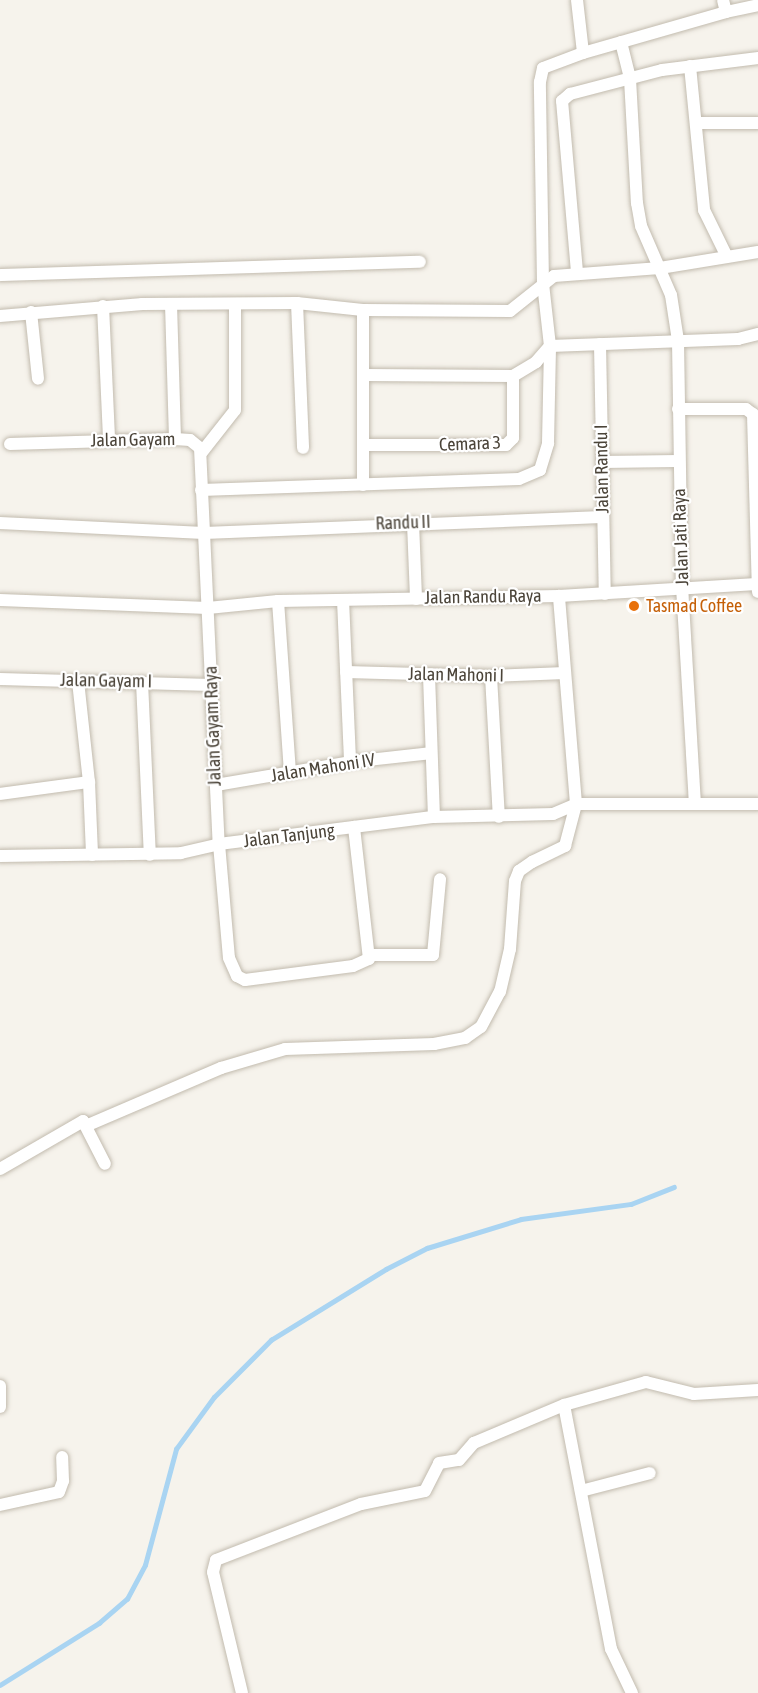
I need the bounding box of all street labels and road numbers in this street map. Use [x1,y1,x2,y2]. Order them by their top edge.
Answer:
street label: Jalan Randu I [590,424,614,514]
street label: Jalan Gayam [90,428,176,452]
street label: Cemara 3 [439,432,501,456]
street label: Jalan Jati Raya [669,488,693,586]
street label: Randu II [375,511,431,535]
street label: Jalan Randu Raya [424,585,542,609]
street label: Jalan Mahoni I [408,663,504,687]
street label: Jalan Gayam Raya [200,665,226,787]
street label: Jalan Gayam I [60,669,152,693]
street label: Jalan Mahoni IV [270,749,376,787]
street label: Jalan Tanjung [242,820,336,852]

